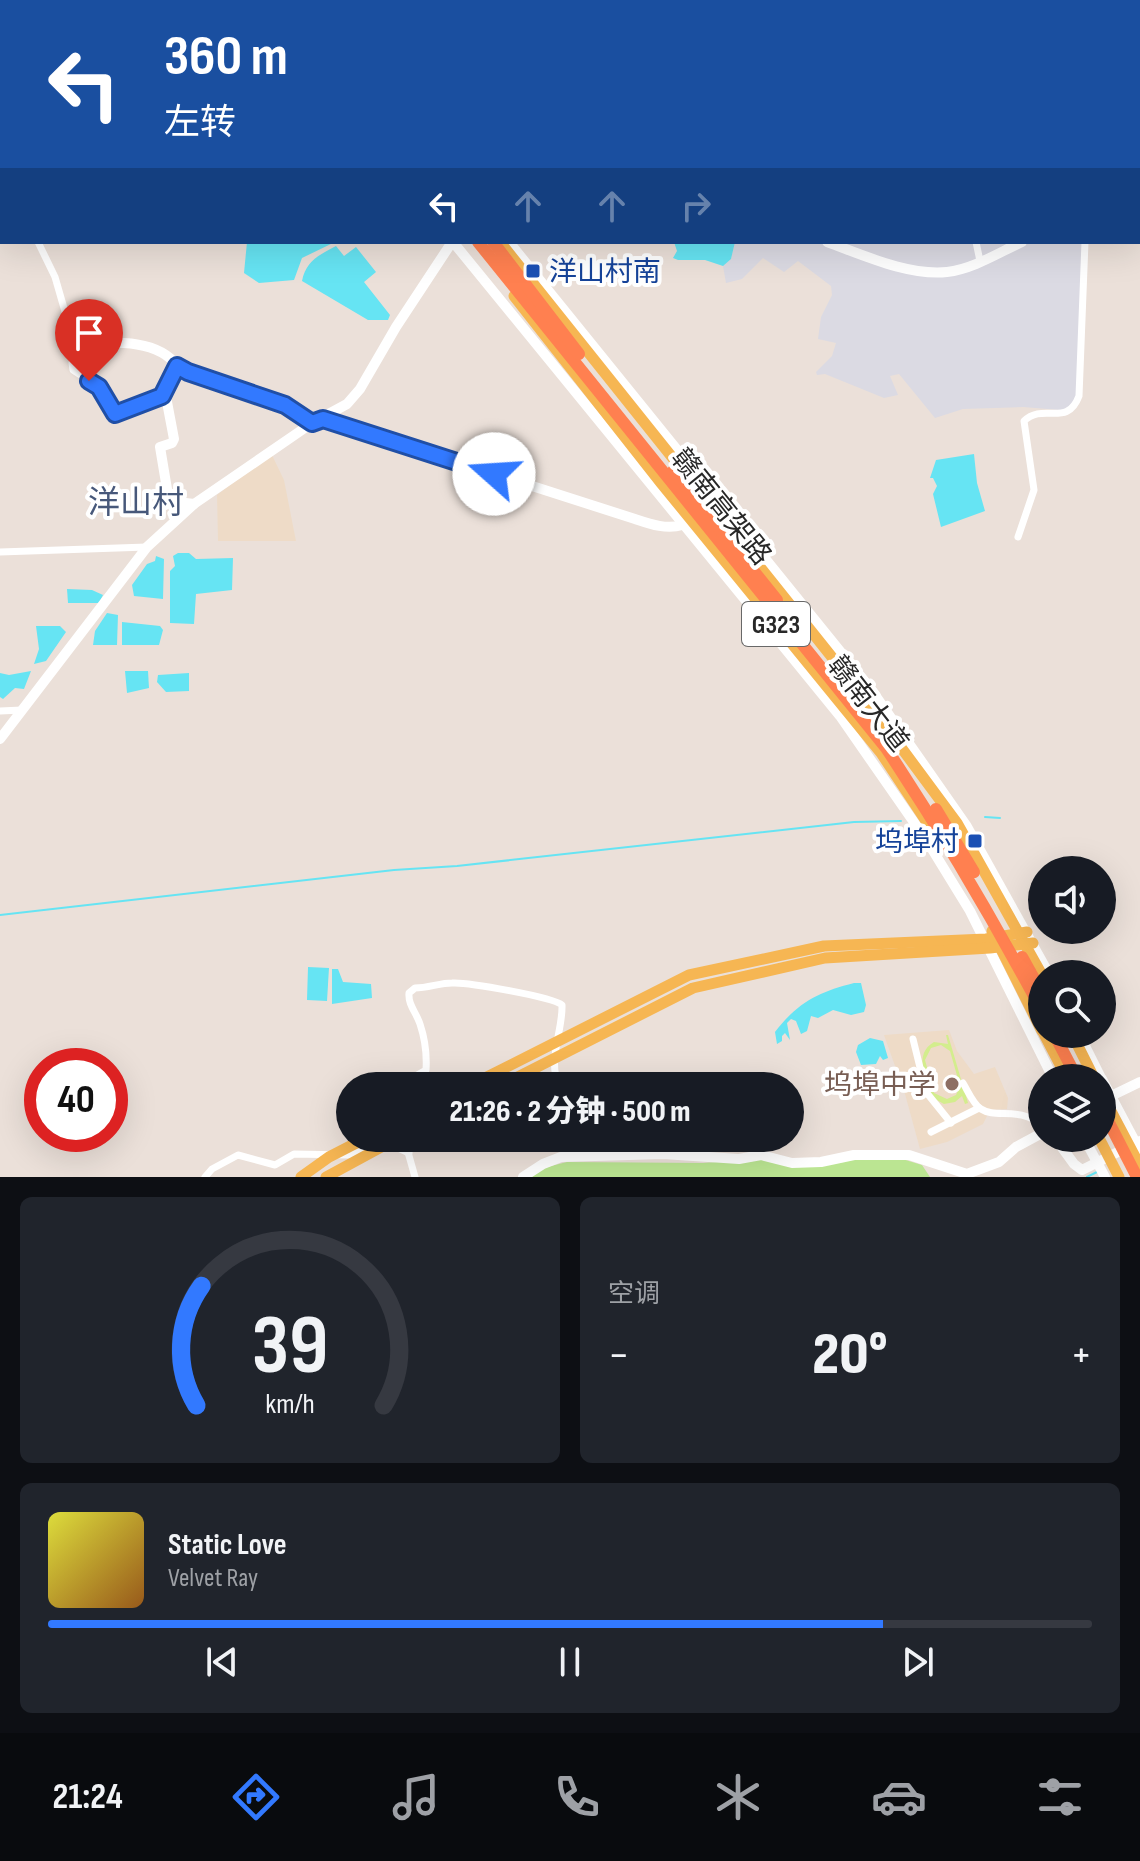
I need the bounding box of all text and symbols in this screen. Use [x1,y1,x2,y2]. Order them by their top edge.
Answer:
text: 360 m [164,24,288,91]
icon: left [32,32,136,136]
text: 左转 [164,102,236,145]
icon: left [422,184,466,228]
icon: ahead [506,184,550,228]
icon: ahead [590,184,634,228]
icon: right [674,184,718,228]
place label: 洋山村南 [549,256,661,289]
marker: 洋山村南 [524,262,542,280]
pin [55,299,123,381]
icon: arrive [67,311,111,355]
position arrow [452,432,536,516]
street label: 赣南高架路 [664,442,778,572]
district label: 洋山村 [88,484,184,523]
road number: G323 [742,602,810,646]
street label: 赣南大道 [820,650,915,758]
place label: 坞埠村 [875,826,959,859]
marker: 坞埠村 [966,832,984,850]
map controls [1028,856,1116,1152]
button: sound [1028,856,1116,944]
button: search [1028,960,1116,1048]
speed limit sign: 40 [24,1048,128,1152]
button: layers [1028,1064,1116,1152]
place label: 坞埠中学 [824,1069,936,1102]
marker: 坞埠中学 [943,1075,961,1093]
text: 21:26 · 2 分钟 · 500 m [450,1094,690,1130]
text: 空调 [608,1279,660,1310]
text: 39 [252,1297,328,1397]
text: 20° [812,1319,888,1391]
text: − [608,1329,630,1382]
text: + [1070,1329,1092,1382]
text: km/h [265,1387,315,1422]
text: Static Love [168,1527,287,1563]
text: Velvet Ray [168,1563,258,1594]
icon: previous [200,1640,244,1684]
icon: pause [548,1640,592,1684]
icon: next [896,1640,940,1684]
icon: directions [228,1769,284,1825]
icon: music [388,1769,444,1825]
icon: phone [549,1769,605,1825]
icon: climate [710,1769,766,1825]
icon: car [871,1769,927,1825]
icon: filters [1032,1769,1088,1825]
text: 21:24 [52,1776,123,1819]

